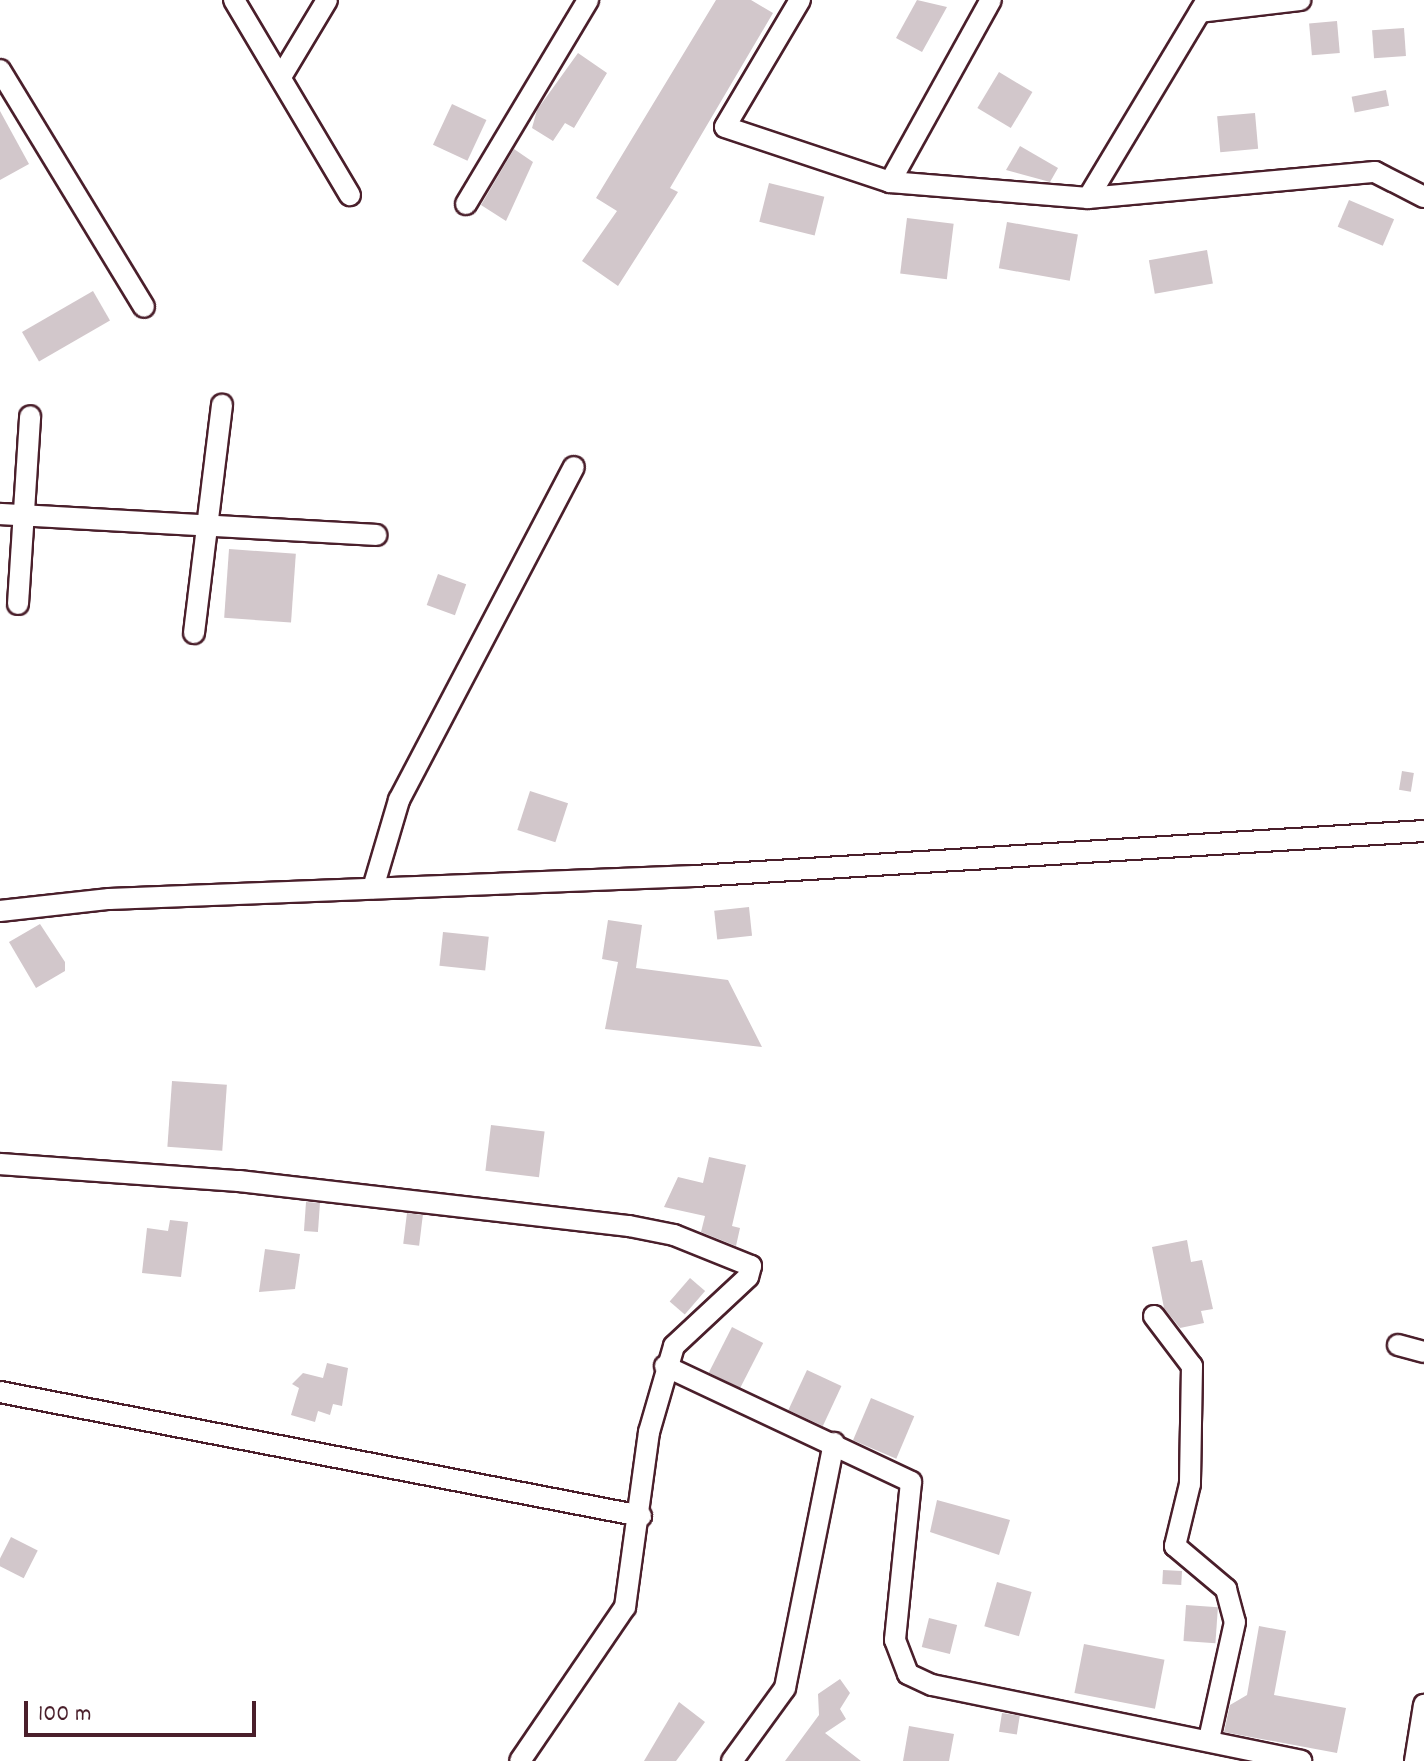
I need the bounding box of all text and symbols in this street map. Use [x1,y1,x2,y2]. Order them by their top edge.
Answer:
scale bar [28,1685,260,1735]
text: 100 m [38,1698,91,1732]

